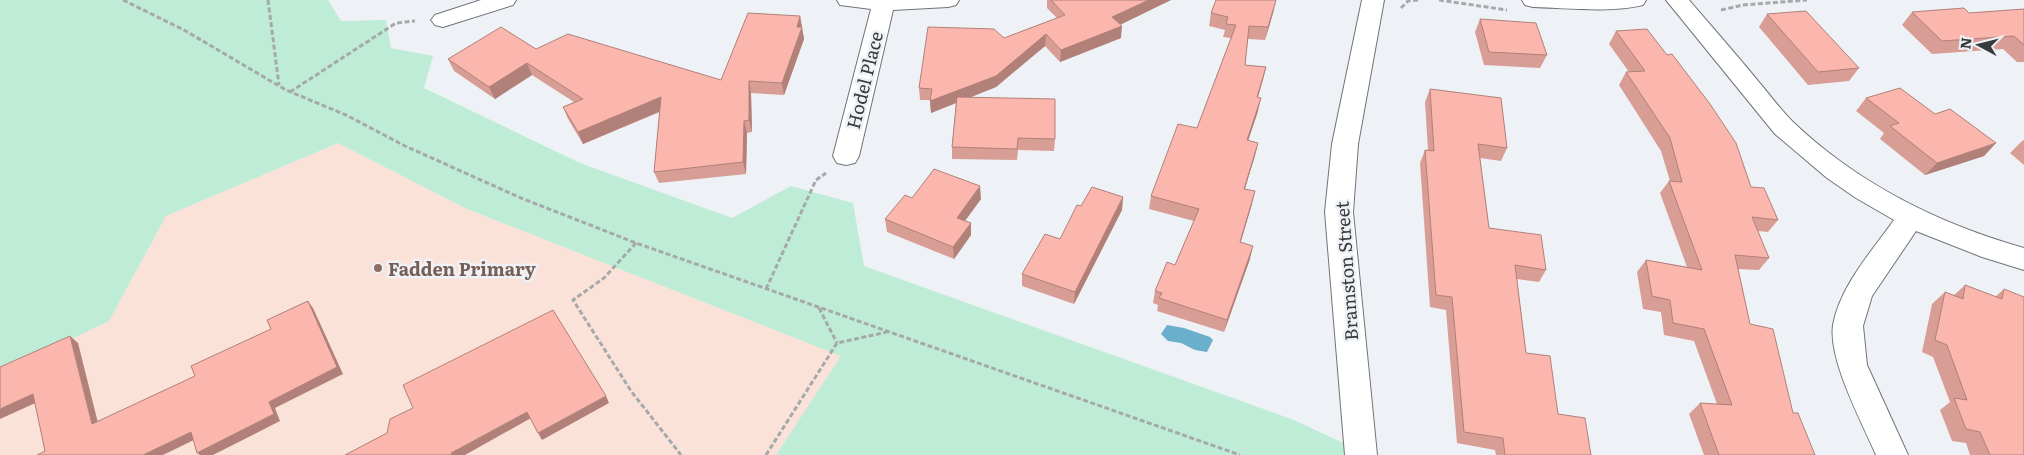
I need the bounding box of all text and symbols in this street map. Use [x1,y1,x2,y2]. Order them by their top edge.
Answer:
north arrow [1954,20,2004,70]
street label: Hodel Place [839,28,889,132]
text: N [1954,36,1976,50]
street label: Bramston Street [1328,200,1364,342]
place label: Fadden Primary [388,255,536,282]
marker: Fadden Primary [372,262,384,274]

